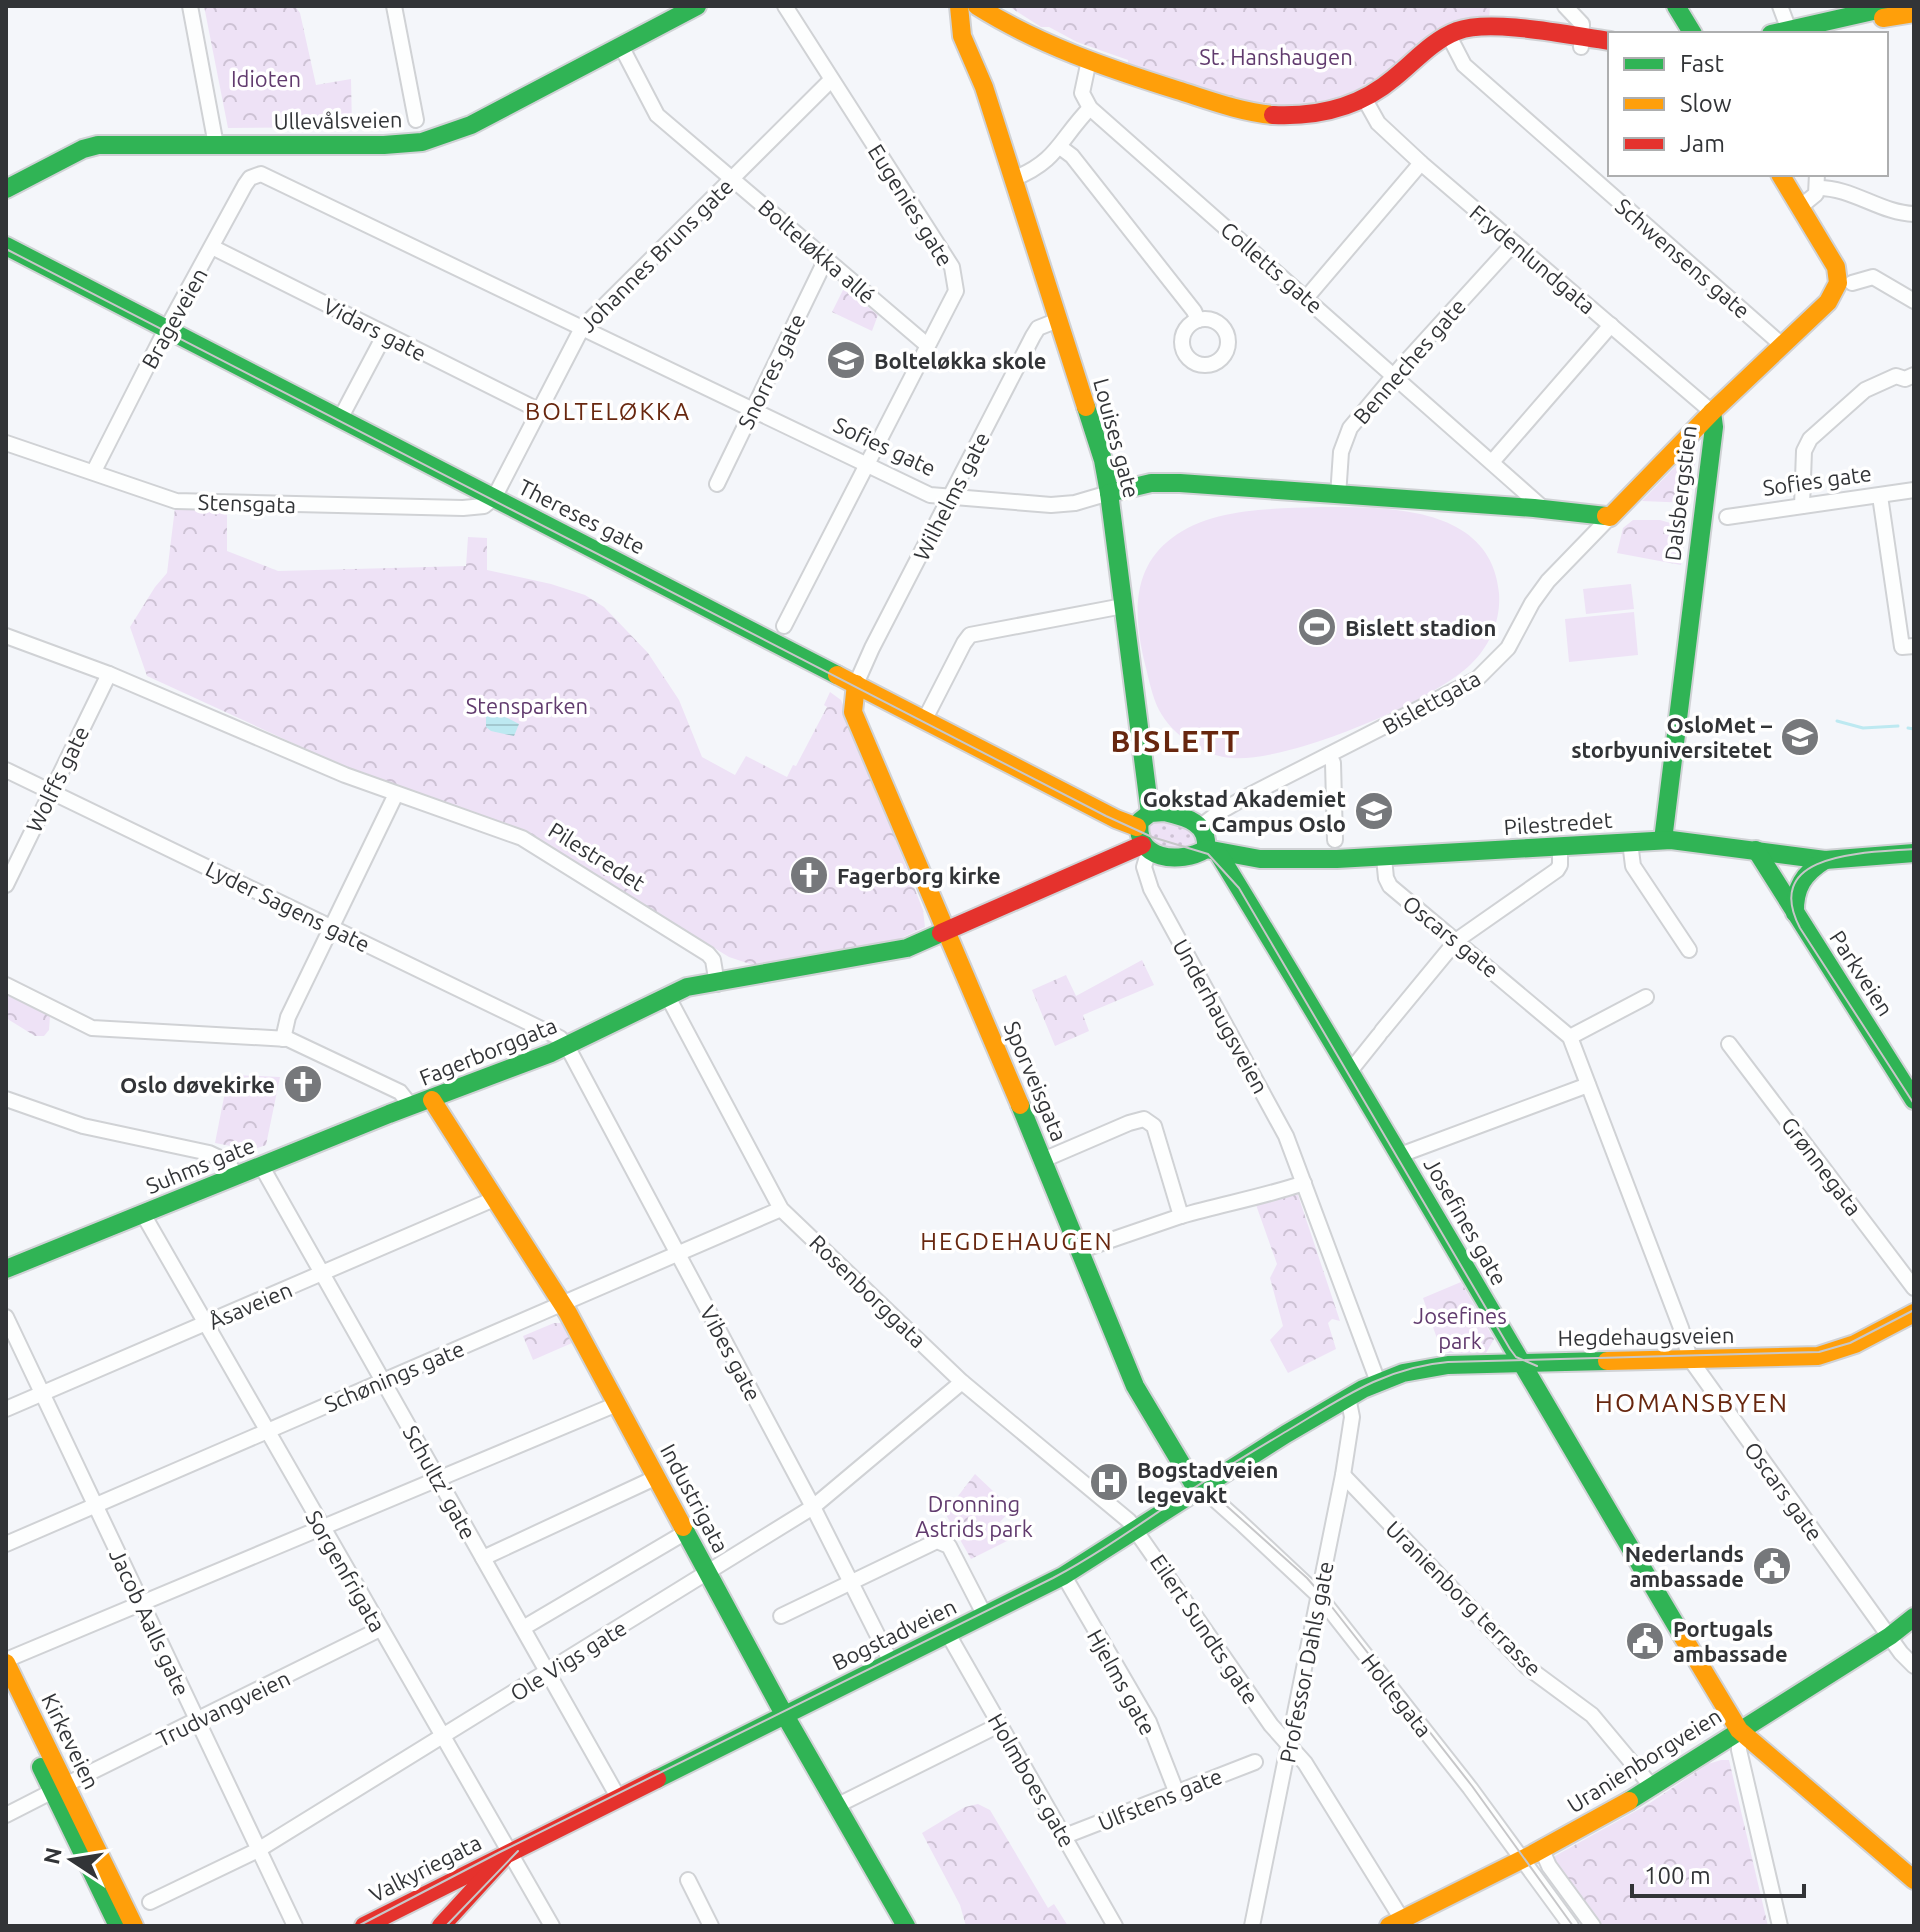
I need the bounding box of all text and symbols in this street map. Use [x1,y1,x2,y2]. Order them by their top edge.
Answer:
legend [1608,32,1888,176]
park label: St. Hanshaugen [1199,44,1353,69]
text: Fast [1680,50,1724,77]
park label: Idioten [231,66,301,91]
text: Slow [1680,90,1732,117]
street label: Ullevålsveien [273,106,403,134]
text: Jam [1680,130,1725,157]
street label: Eugenies gate [864,139,958,271]
street label: Johannes Bruns gate [574,173,738,337]
street label: Schwensens gate [1611,193,1755,323]
street label: Bolteløkka allé [754,194,880,308]
street label: Frydenlundgata [1465,199,1601,319]
street label: Colletts gate [1216,216,1328,318]
street label: Brageveien [136,263,212,373]
street label: Vidars gate [320,292,430,366]
street label: Benneches gate [1348,293,1470,429]
street label: Snorres gate [732,309,810,433]
school or university icon: Bolteløkka skole [825,339,867,381]
place label: Bolteløkka skole [874,348,1047,373]
street label: Louises gate [1089,375,1145,501]
district label: BOLTELØKKA [525,398,691,425]
street label: Sofies gate [830,412,940,480]
street label: Dalsbergstien [1659,424,1701,562]
street label: Wilhelms gate [908,428,994,564]
street label: Sofies gate [1761,460,1873,500]
street label: Thereses gate [515,473,649,559]
street label: Stensgata [197,489,297,517]
sports icon: Bislett stadion [1296,606,1338,648]
place label: Bislett stadion [1345,615,1496,640]
street label: Bislettgata [1378,665,1484,739]
park label: Stensparken [466,693,588,718]
place label: OsloMet – storbyuniversitetet [1571,712,1772,762]
school or university icon: OsloMet – storbyuniversitetet [1779,716,1821,758]
street label: Wolffs gate [21,722,93,836]
district label: BISLETT [1110,724,1242,758]
place label: Gokstad Akademiet - Campus Oslo [1143,786,1346,836]
school or university icon: Gokstad Akademiet - Campus Oslo [1353,790,1395,832]
street label: Pilestredet [1503,807,1613,839]
street label: Pilestredet [544,817,650,896]
church icon: Fagerborg kirke [788,854,830,896]
street label: Lyder Sagens gate [202,855,374,957]
place label: Fagerborg kirke [837,863,1001,888]
street label: Oscars gate [1398,890,1504,982]
street label: Parkveien [1825,926,1899,1020]
street label: Underhaugsveien [1168,935,1274,1097]
street label: Fagerborggata [416,1012,560,1090]
street label: Sporveisgata [1000,1017,1072,1145]
church icon: Oslo døvekirke [282,1063,324,1105]
place label: Oslo døvekirke [120,1072,275,1097]
street label: Grønnegata [1777,1112,1867,1220]
street label: Suhms gate [142,1132,258,1198]
street label: Josefines gate [1419,1153,1513,1289]
district label: HEGDEHAUGEN [920,1228,1114,1255]
street label: Rosenborggata [805,1229,931,1353]
street label: Åsaveien [204,1276,296,1334]
street label: Vibes gate [695,1301,767,1405]
park label: Josefines park [1413,1303,1507,1353]
street label: Hegdehaugsveien [1557,1322,1735,1350]
street label: Schønings gate [320,1335,468,1417]
district label: HOMANSBYEN [1595,1388,1789,1417]
street label: Schultz’ gate [398,1421,482,1543]
street label: Oscars gate [1740,1437,1828,1545]
street label: Industrigata [656,1439,734,1557]
place label: Bogstadveien legevakt [1137,1457,1278,1507]
hospital icon: Bogstadveien legevakt [1088,1461,1130,1503]
park label: Dronning Astrids park [915,1491,1033,1541]
street label: Sorgenfrigata [301,1506,391,1636]
street label: Uranienborg terrasse [1381,1515,1547,1681]
place label: Nederlands ambassade [1625,1541,1744,1591]
street label: Jacob Aalls gate [105,1544,195,1700]
public building icon: Nederlands ambassade [1751,1545,1793,1587]
street label: Eilert Sundts gate [1146,1549,1264,1709]
street label: Professor Dahls gate [1274,1559,1338,1765]
street label: Bogstadveien [828,1593,960,1675]
street label: Ole Vigs gate [505,1614,631,1706]
place label: Portugals ambassade [1673,1616,1788,1666]
public building icon: Portugals ambassade [1624,1620,1666,1662]
street label: Hjelms gate [1083,1625,1161,1739]
street label: Holtegata [1357,1648,1437,1742]
street label: Trudvangveien [152,1665,294,1751]
street label: Kirkeveien [37,1689,105,1793]
street label: Uranienborgveien [1562,1703,1726,1817]
street label: Holmboes gate [984,1709,1080,1851]
street label: Ulfstens gate [1094,1763,1226,1835]
north arrow [32,1820,112,1900]
street label: Valkyriegata [365,1829,485,1907]
text: N [38,1845,66,1866]
scale bar [1632,1848,1804,1898]
text: 100 m [1644,1862,1711,1889]

